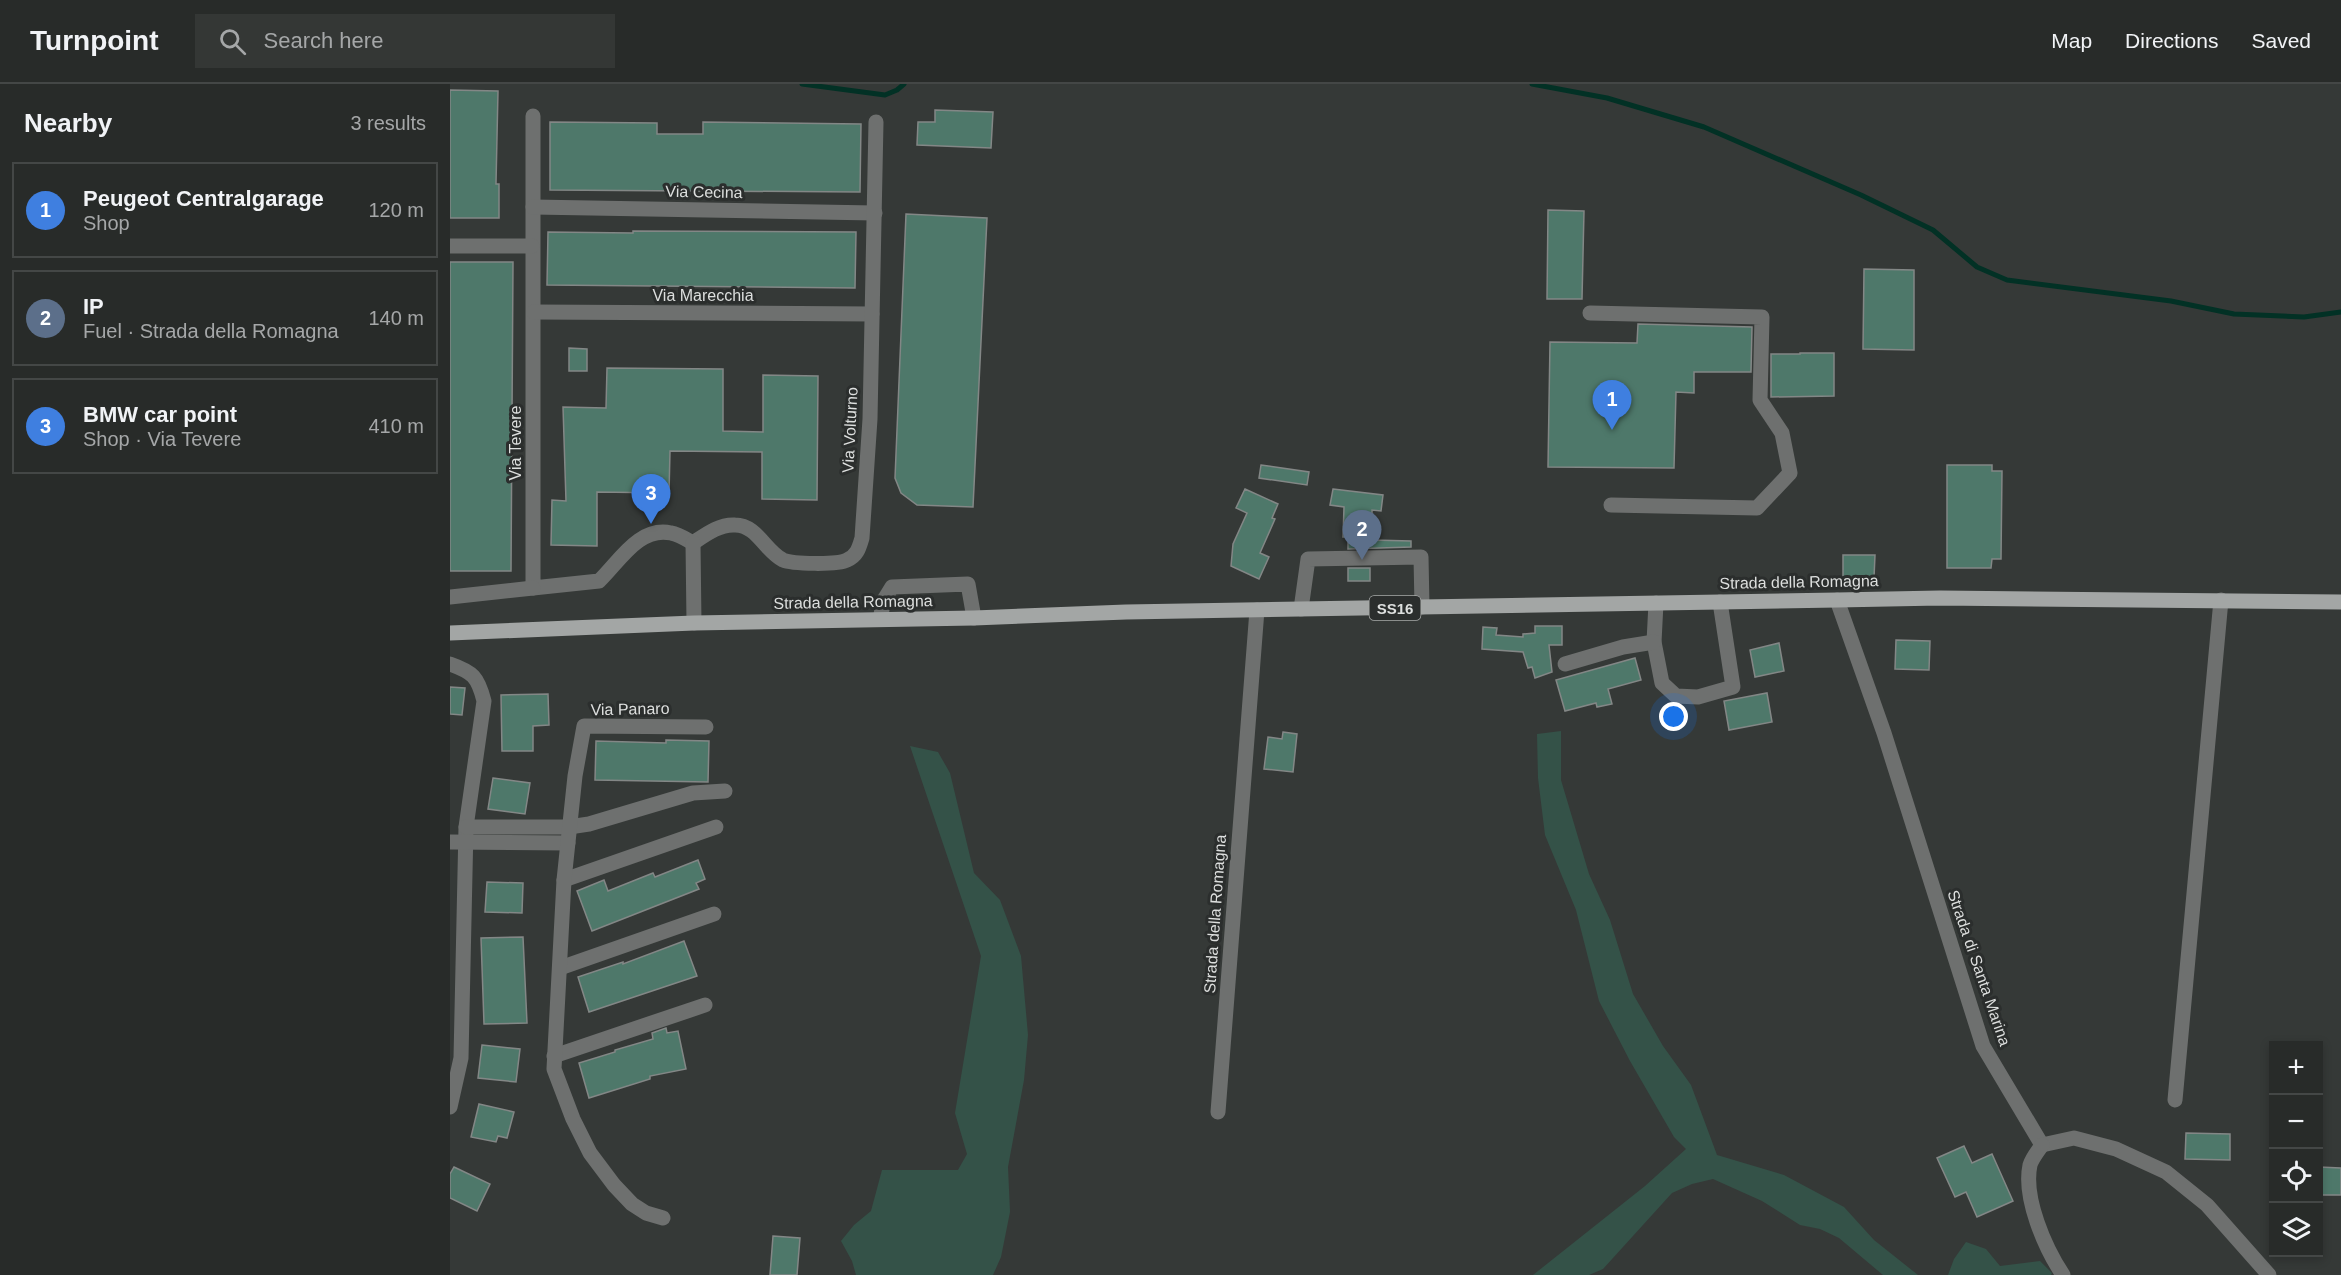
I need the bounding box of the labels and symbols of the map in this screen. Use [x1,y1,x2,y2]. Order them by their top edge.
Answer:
street label: Via Cecina [665,183,743,201]
street label: Via Marecchia [652,287,754,304]
pin: 1 [1592,380,1632,430]
street label: Via Volturno [839,387,861,473]
street label: Via Tevere [507,405,524,481]
pin: 3 [632,474,670,524]
pin: 2 [1342,510,1382,560]
street label: Strada della Romagna [1719,572,1879,592]
street label: Strada della Romagna [773,592,933,612]
road number: SS16 [1370,596,1420,620]
street label: Via Panaro [590,700,670,718]
your location [1659,702,1688,731]
street label: Strada della Romagna [1201,834,1229,994]
street label: Strada di Santa Marina [1944,888,2014,1048]

